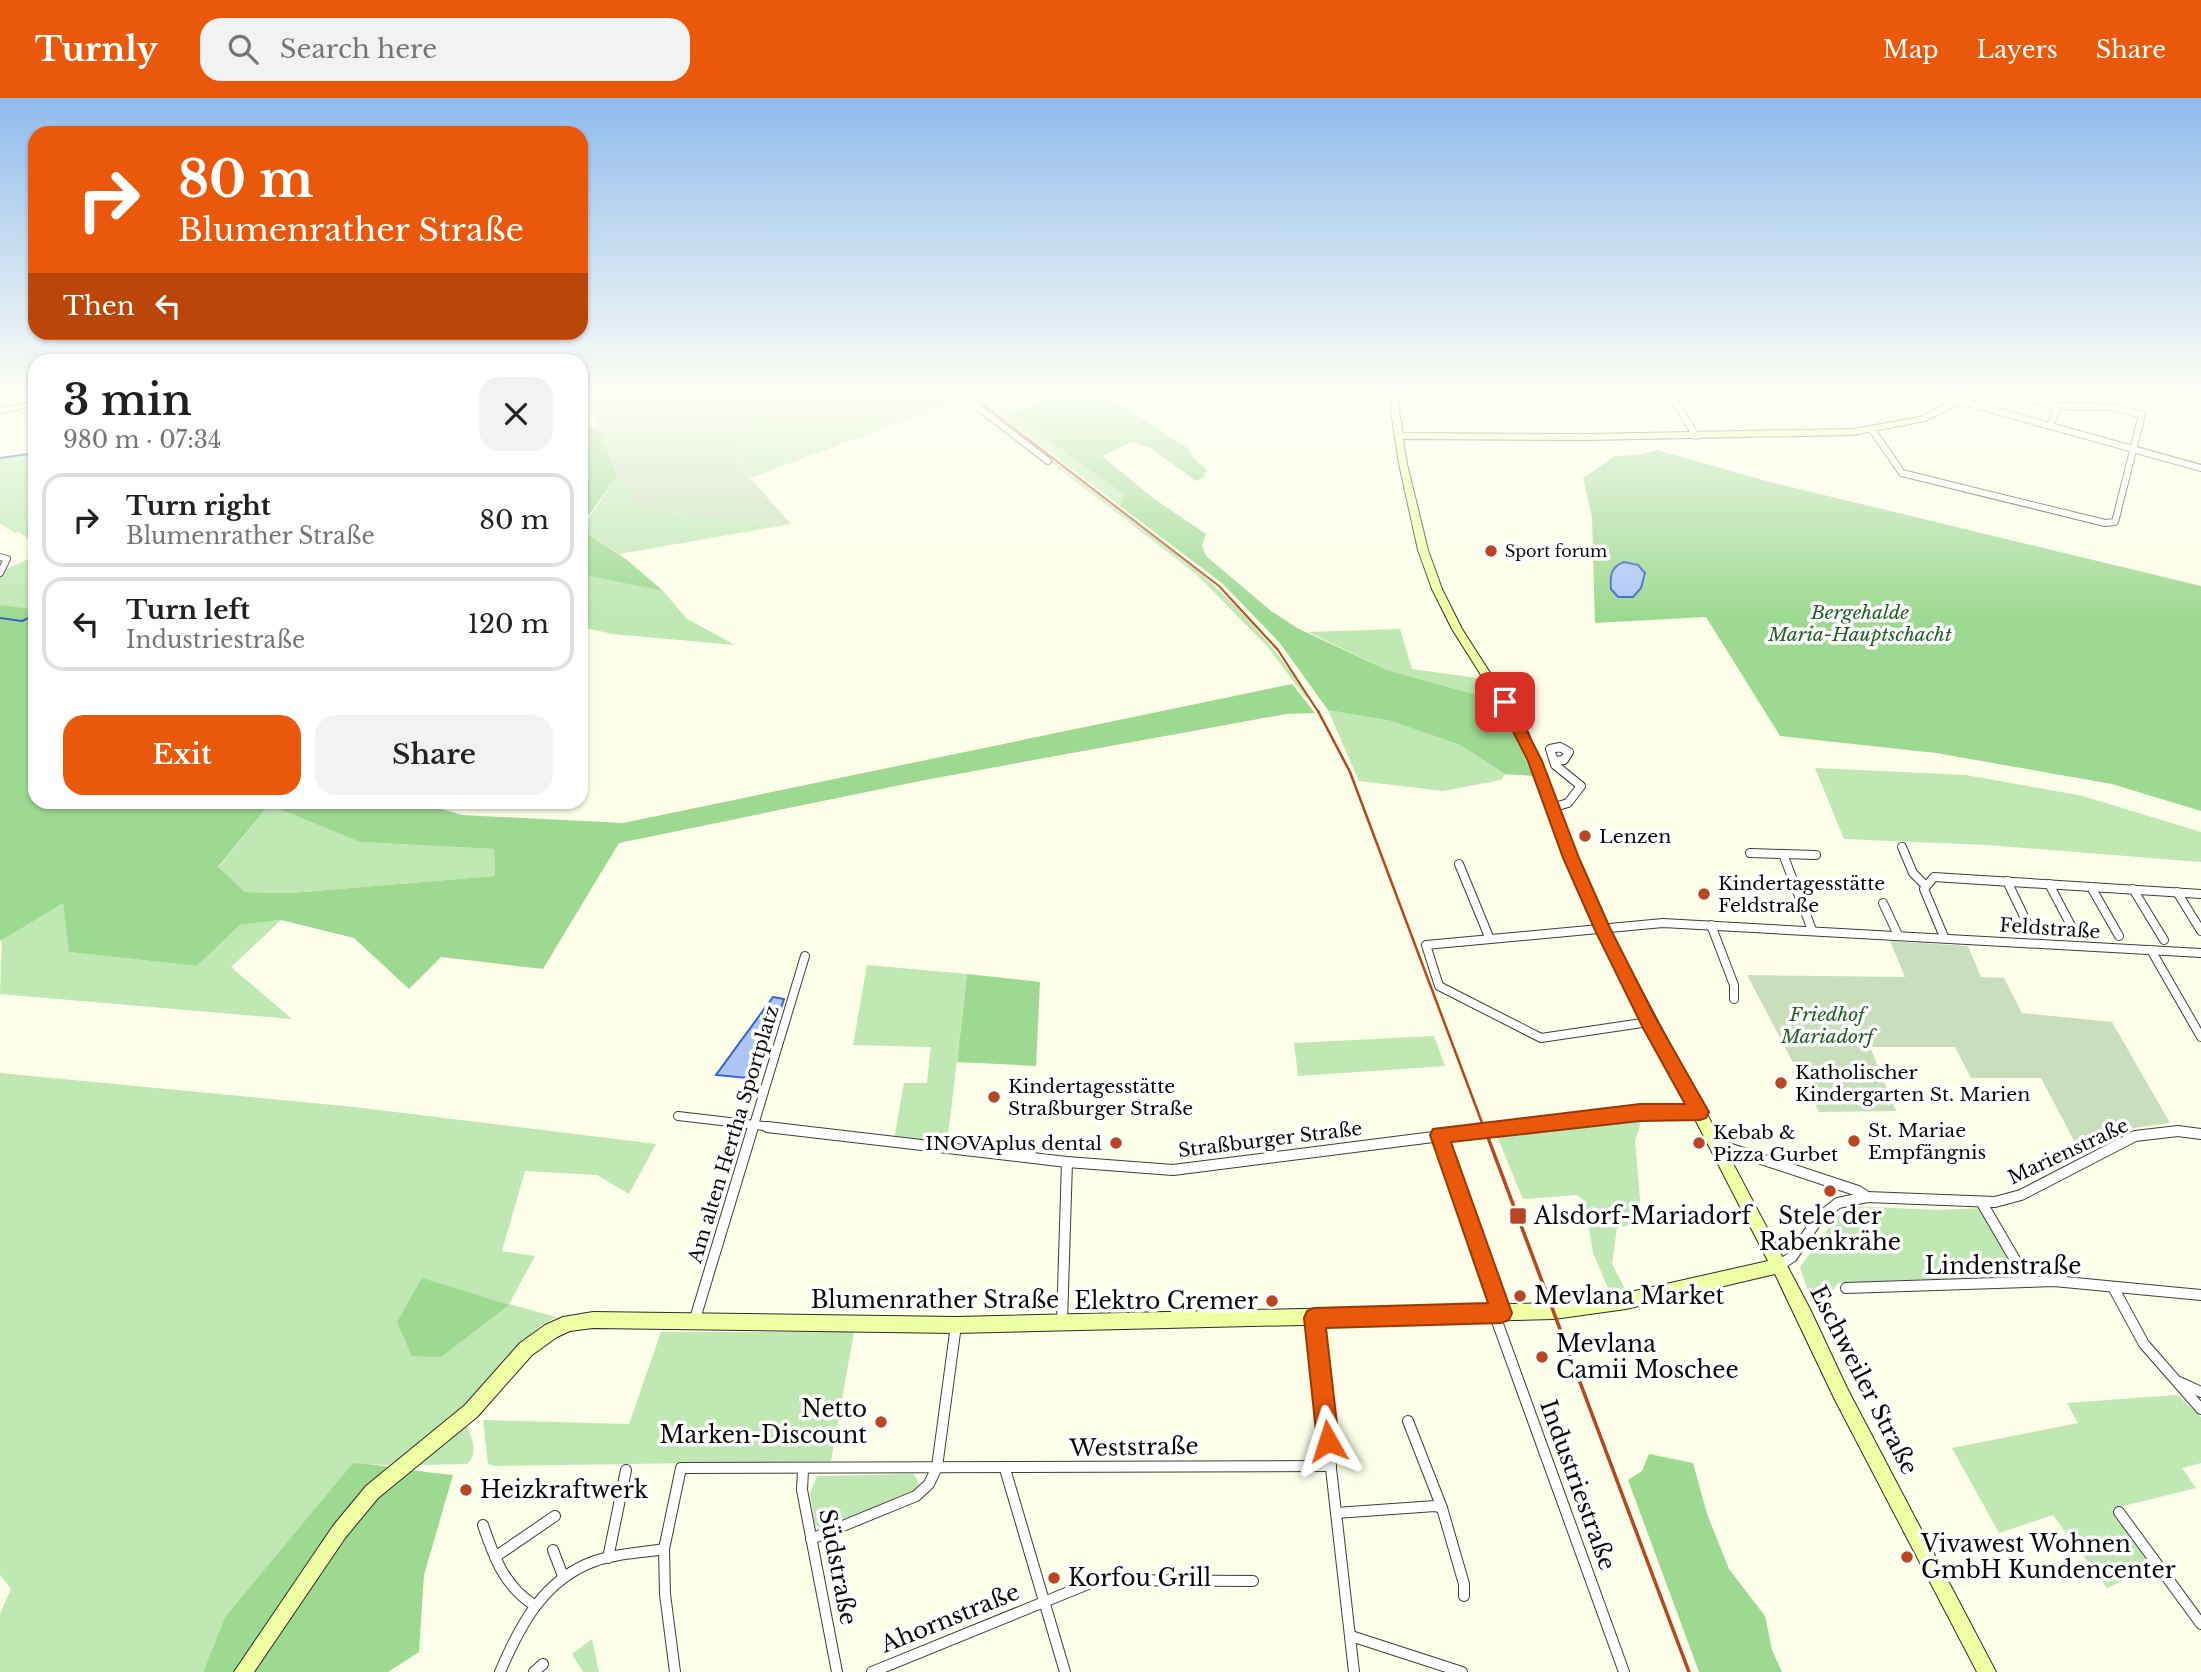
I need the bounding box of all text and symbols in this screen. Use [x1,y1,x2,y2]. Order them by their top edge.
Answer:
search box [200,18,690,81]
text: Turnly [35,29,158,70]
icon: search [224,30,262,68]
text: Search here [280,33,437,65]
text: Map [1883,35,1939,64]
text: Layers [1977,35,2058,64]
text: Share [2096,35,2166,64]
text: 80 m [178,149,313,210]
icon: right [63,154,154,245]
text: Blumenrather Straße [178,210,524,250]
icon: left [149,287,187,325]
text: Then [63,290,135,322]
text: 3 min [63,374,192,426]
button: close [479,377,553,451]
text: 980 m · 07:34 [63,426,221,454]
text: Turn right [126,490,271,522]
icon: right [67,501,105,539]
text: 80 m [479,504,549,536]
text: Blumenrather Straße [126,522,375,550]
place label: Sport forum [1505,541,1607,561]
marker: Sport forum [1483,543,1499,559]
text: Turn left [126,594,250,626]
park label: Bergehalde Maria-Hauptschacht [1767,601,1952,646]
icon: left [67,605,105,643]
text: 120 m [467,608,549,640]
text: Industriestraße [126,626,305,654]
pin [1475,672,1535,732]
icon: arrive [1486,683,1524,721]
button: Exit [63,715,301,795]
button: Share [315,715,553,795]
place label: Lenzen [1599,825,1671,848]
marker: Lenzen [1577,828,1593,844]
place label: Kindertagesstätte Feldstraße [1718,872,1885,917]
marker: Kindertagesstätte Feldstraße [1696,886,1712,902]
street label: Feldstraße [1999,914,2101,943]
street label: Am alten Hertha Sportplatz [683,1003,784,1267]
park label: Friedhof Mariadorf [1780,1003,1878,1048]
place label: Katholischer Kindergarten St. Marien [1795,1061,2030,1106]
place label: Kindertagesstätte Straßburger Straße [1008,1075,1193,1120]
marker: Katholischer Kindergarten St. Marien [1773,1075,1789,1091]
marker: Kindertagesstätte Straßburger Straße [986,1089,1002,1105]
street label: Marienstraße [2004,1114,2132,1189]
street label: Straßburger Straße [1177,1117,1363,1162]
place label: St. Mariae Empfängnis [1868,1119,1986,1164]
place label: Kebab & Pizza Gurbet [1713,1121,1839,1166]
place label: INOVAplus dental [925,1132,1102,1155]
marker: St. Mariae Empfängnis [1846,1133,1862,1149]
marker: INOVAplus dental [1108,1135,1124,1151]
marker: Kebab & Pizza Gurbet [1691,1135,1707,1151]
marker: Stele der Rabenkrähe [1822,1183,1838,1199]
place label: Alsdorf-Mariadorf [1533,1202,1754,1230]
place label: Stele der Rabenkrähe [1759,1202,1901,1256]
marker: Alsdorf-Mariadorf [1508,1206,1528,1226]
street label: Lindenstraße [1925,1252,2081,1280]
street label: Eschweiler Straße [1804,1281,1924,1479]
place label: Mevlana Market [1534,1282,1725,1310]
street label: Blumenrather Straße [811,1286,1059,1314]
place label: Elektro Cremer [1074,1287,1258,1315]
marker: Mevlana Market [1512,1288,1528,1304]
marker: Elektro Cremer [1264,1293,1280,1309]
place label: Mevlana Camii Moschee [1556,1330,1739,1384]
marker: Mevlana Camii Moschee [1534,1349,1550,1365]
place label: Netto Marken-Discount [660,1395,867,1449]
street label: Industriestraße [1534,1396,1622,1574]
position arrow [1291,1404,1365,1478]
marker: Netto Marken-Discount [873,1414,889,1430]
street label: Weststraße [1068,1432,1199,1462]
place label: Heizkraftwerk [480,1476,649,1504]
marker: Heizkraftwerk [458,1482,474,1498]
street label: Südstraße [813,1507,863,1627]
place label: Vivawest Wohnen GmbH Kundencenter [1920,1530,2176,1584]
marker: Vivawest Wohnen GmbH Kundencenter [1899,1549,1915,1565]
place label: Korfou Grill [1068,1564,1211,1592]
marker: Korfou Grill [1046,1570,1062,1586]
street label: Ahornstraße [876,1577,1023,1659]

